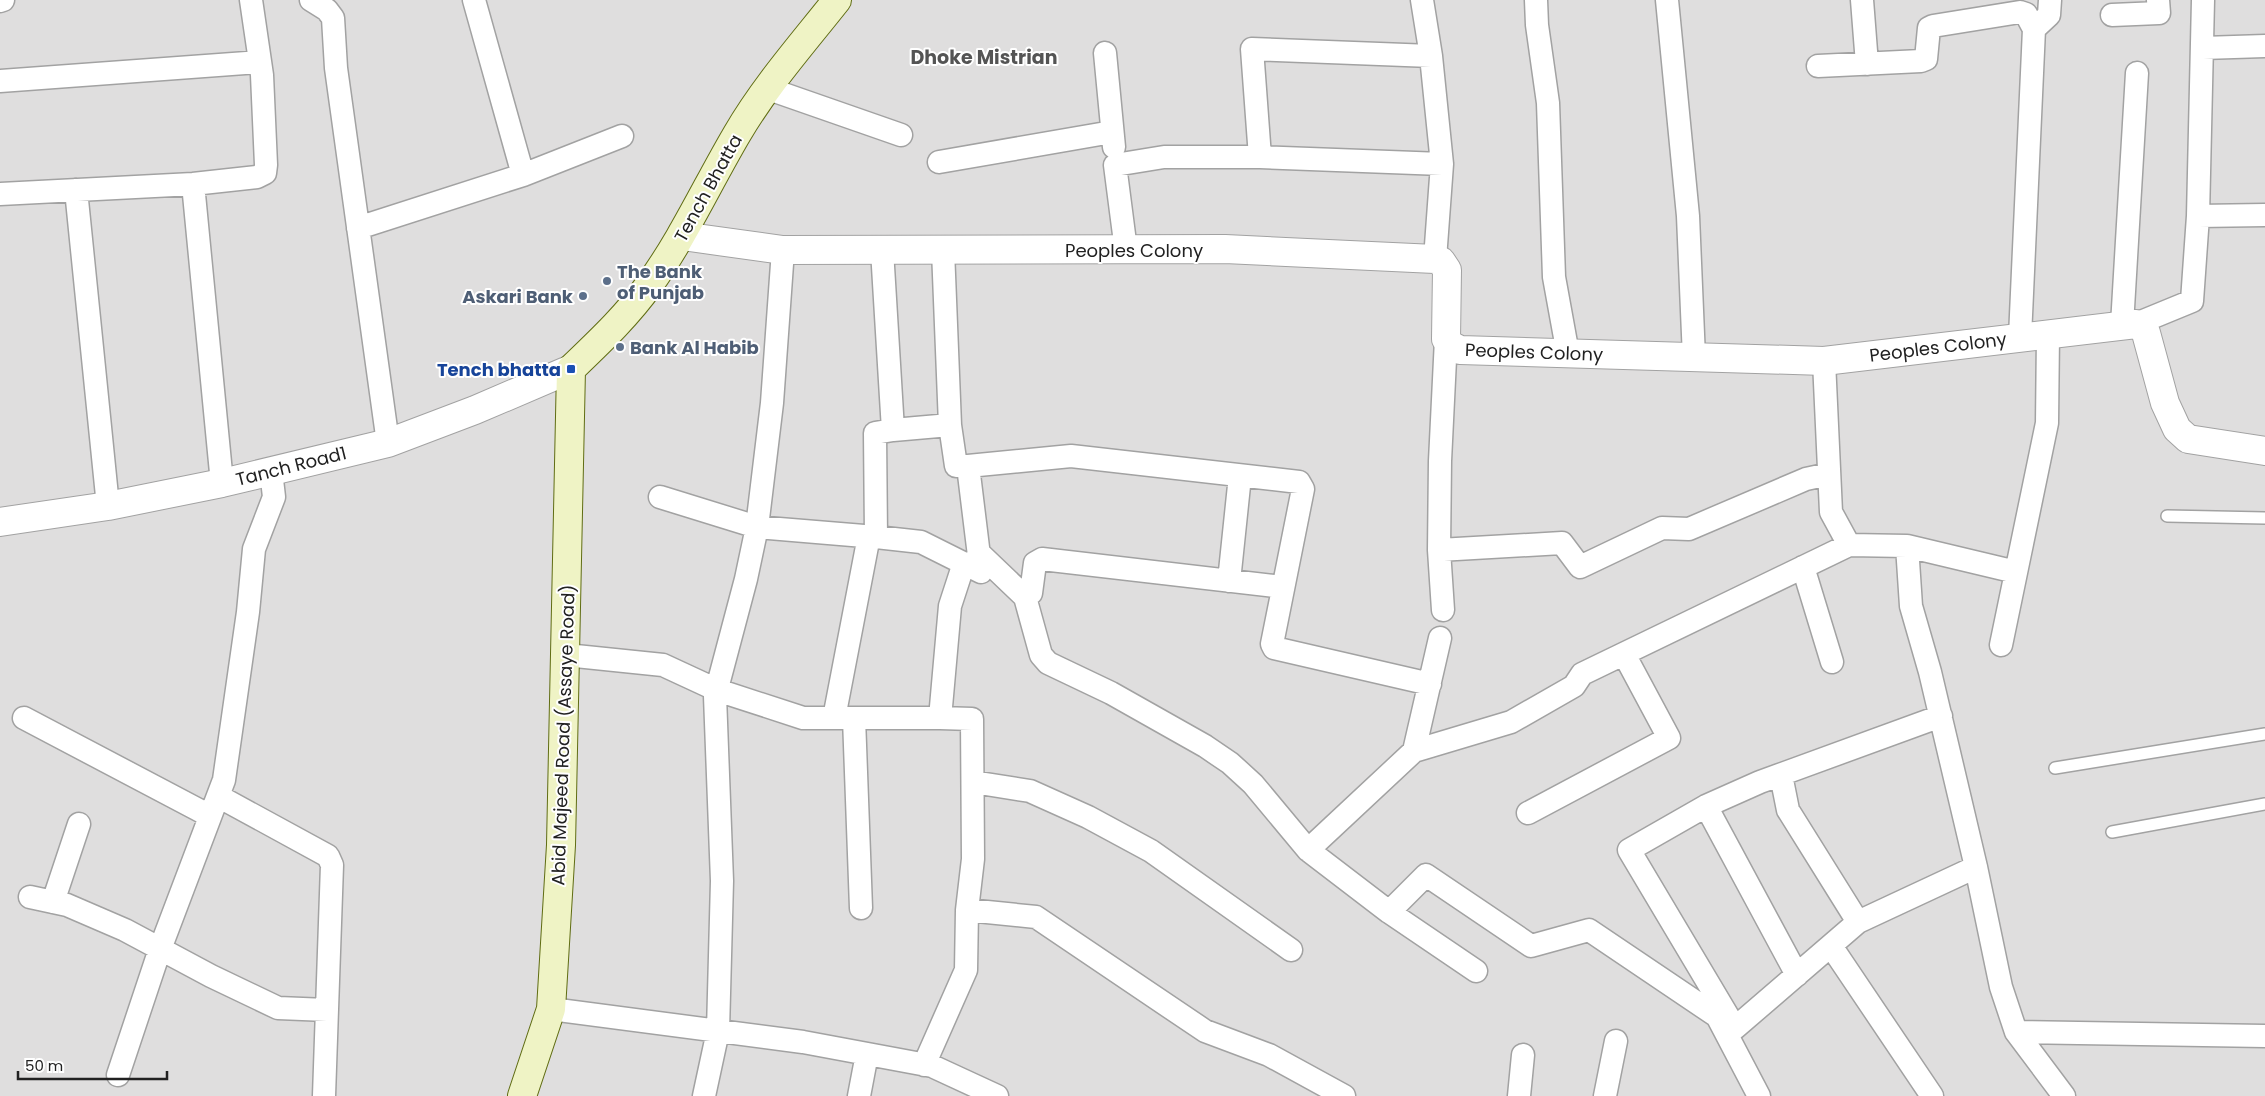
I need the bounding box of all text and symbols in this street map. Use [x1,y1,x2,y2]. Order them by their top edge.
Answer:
district label: Dhoke Mistrian [910,44,1058,71]
street label: Tench Bhatta [668,130,748,246]
street label: Peoples Colony [1065,238,1203,263]
place label: The Bank of Punjab [617,259,704,305]
marker: The Bank of Punjab [601,275,613,287]
place label: Askari Bank [462,284,574,309]
marker: Askari Bank [577,290,589,302]
street label: Peoples Colony [1868,326,2008,368]
place label: Bank Al Habib [630,335,759,360]
street label: Peoples Colony [1465,337,1603,367]
marker: Bank Al Habib [614,341,626,353]
place label: Tench bhatta [437,357,561,382]
marker: Tench bhatta [565,363,577,375]
street label: Tanch Road1 [233,440,349,492]
street label: Abid Majeed Road (Assaye Road) [545,584,581,886]
scale bar [18,1048,166,1080]
text: 50 m [25,1055,63,1076]

